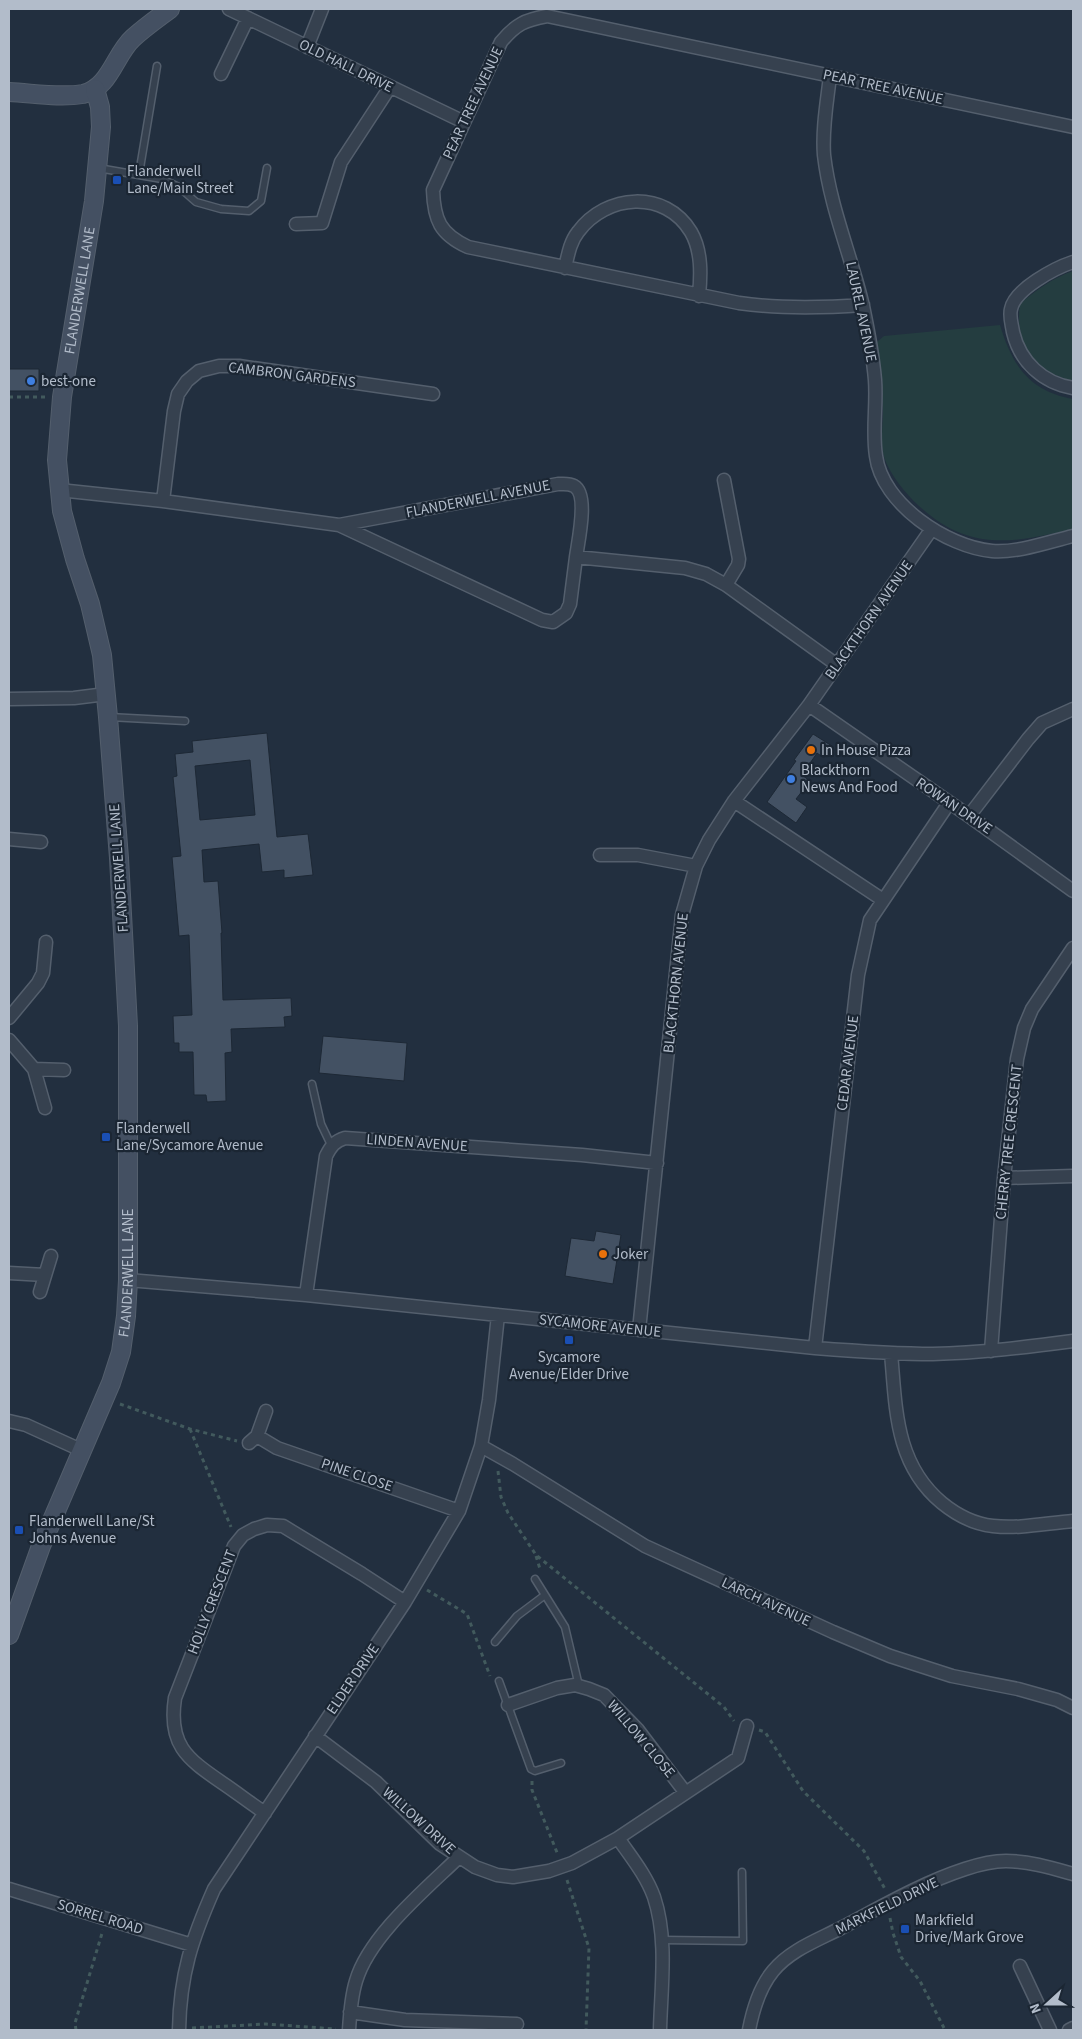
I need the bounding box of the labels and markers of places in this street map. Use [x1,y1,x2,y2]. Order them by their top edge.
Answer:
place label: Flanderwell Lane/Main Street [127,161,234,199]
marker: Flanderwell Lane/Main Street [111,174,123,186]
place label: best-one [41,371,96,392]
marker: best-one [25,375,37,387]
place label: In House Pizza [821,740,911,761]
marker: In House Pizza [805,744,817,756]
place label: Blackthorn News And Food [801,760,898,798]
marker: Blackthorn News And Food [785,773,797,785]
place label: Flanderwell Lane/Sycamore Avenue [116,1118,263,1156]
marker: Flanderwell Lane/Sycamore Avenue [100,1131,112,1143]
place label: Joker [613,1244,649,1265]
marker: Joker [597,1248,609,1260]
marker: Sycamore Avenue/Elder Drive [563,1334,575,1346]
place label: Sycamore Avenue/Elder Drive [509,1347,629,1385]
place label: Flanderwell Lane/St Johns Avenue [29,1511,155,1549]
marker: Flanderwell Lane/St Johns Avenue [13,1524,25,1536]
place label: Markfield Drive/Mark Grove [915,1910,1024,1948]
marker: Markfield Drive/Mark Grove [899,1923,911,1935]

